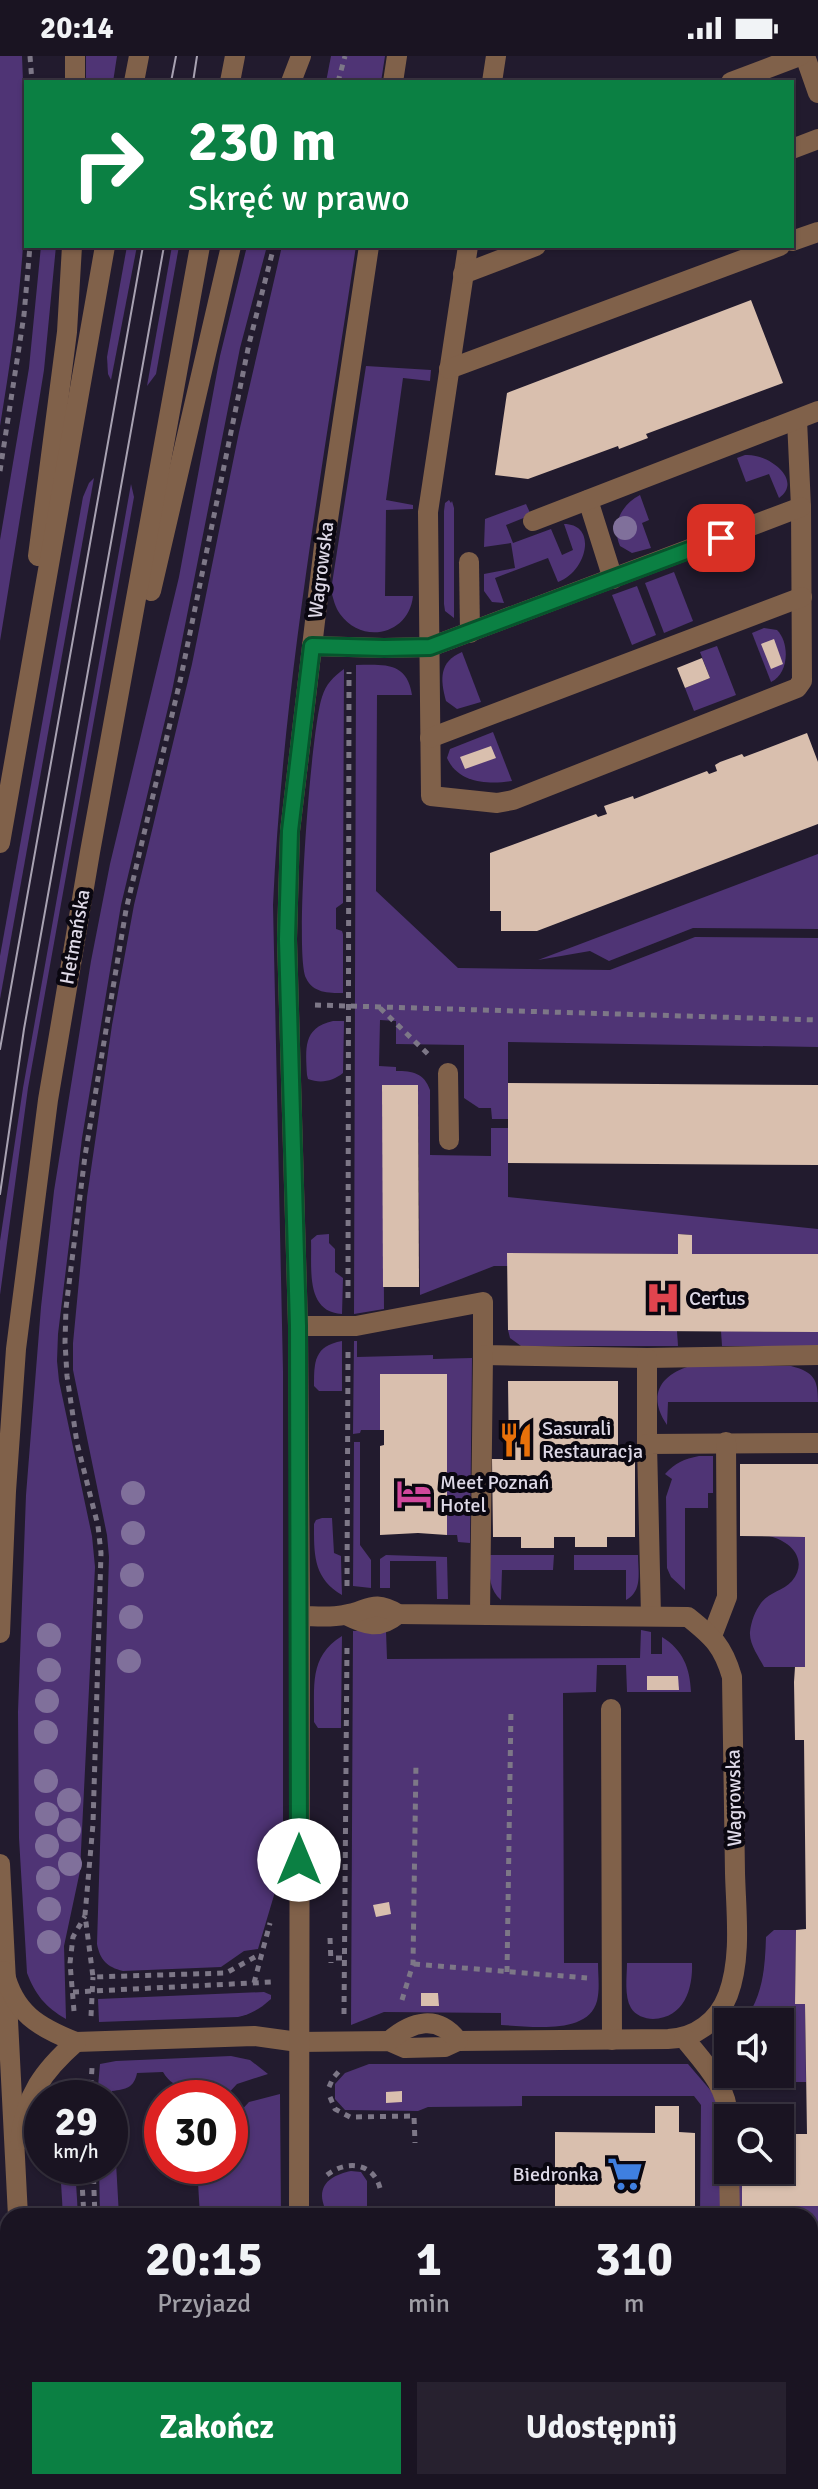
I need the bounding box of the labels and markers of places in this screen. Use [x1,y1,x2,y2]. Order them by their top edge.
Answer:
pin [687,504,755,572]
hospital icon: Certus [644,1279,682,1317]
place label: Certus [689,1286,746,1311]
place label: Sasurali Restauracja [542,1416,643,1464]
restaurant icon: Sasurali Restauracja [497,1421,535,1459]
place label: Meet Poznań Hotel [440,1470,549,1518]
hotel icon: Meet Poznań Hotel [395,1475,433,1513]
supermarket icon: Biedronka [606,2155,644,2193]
place label: Biedronka [512,2162,599,2187]

